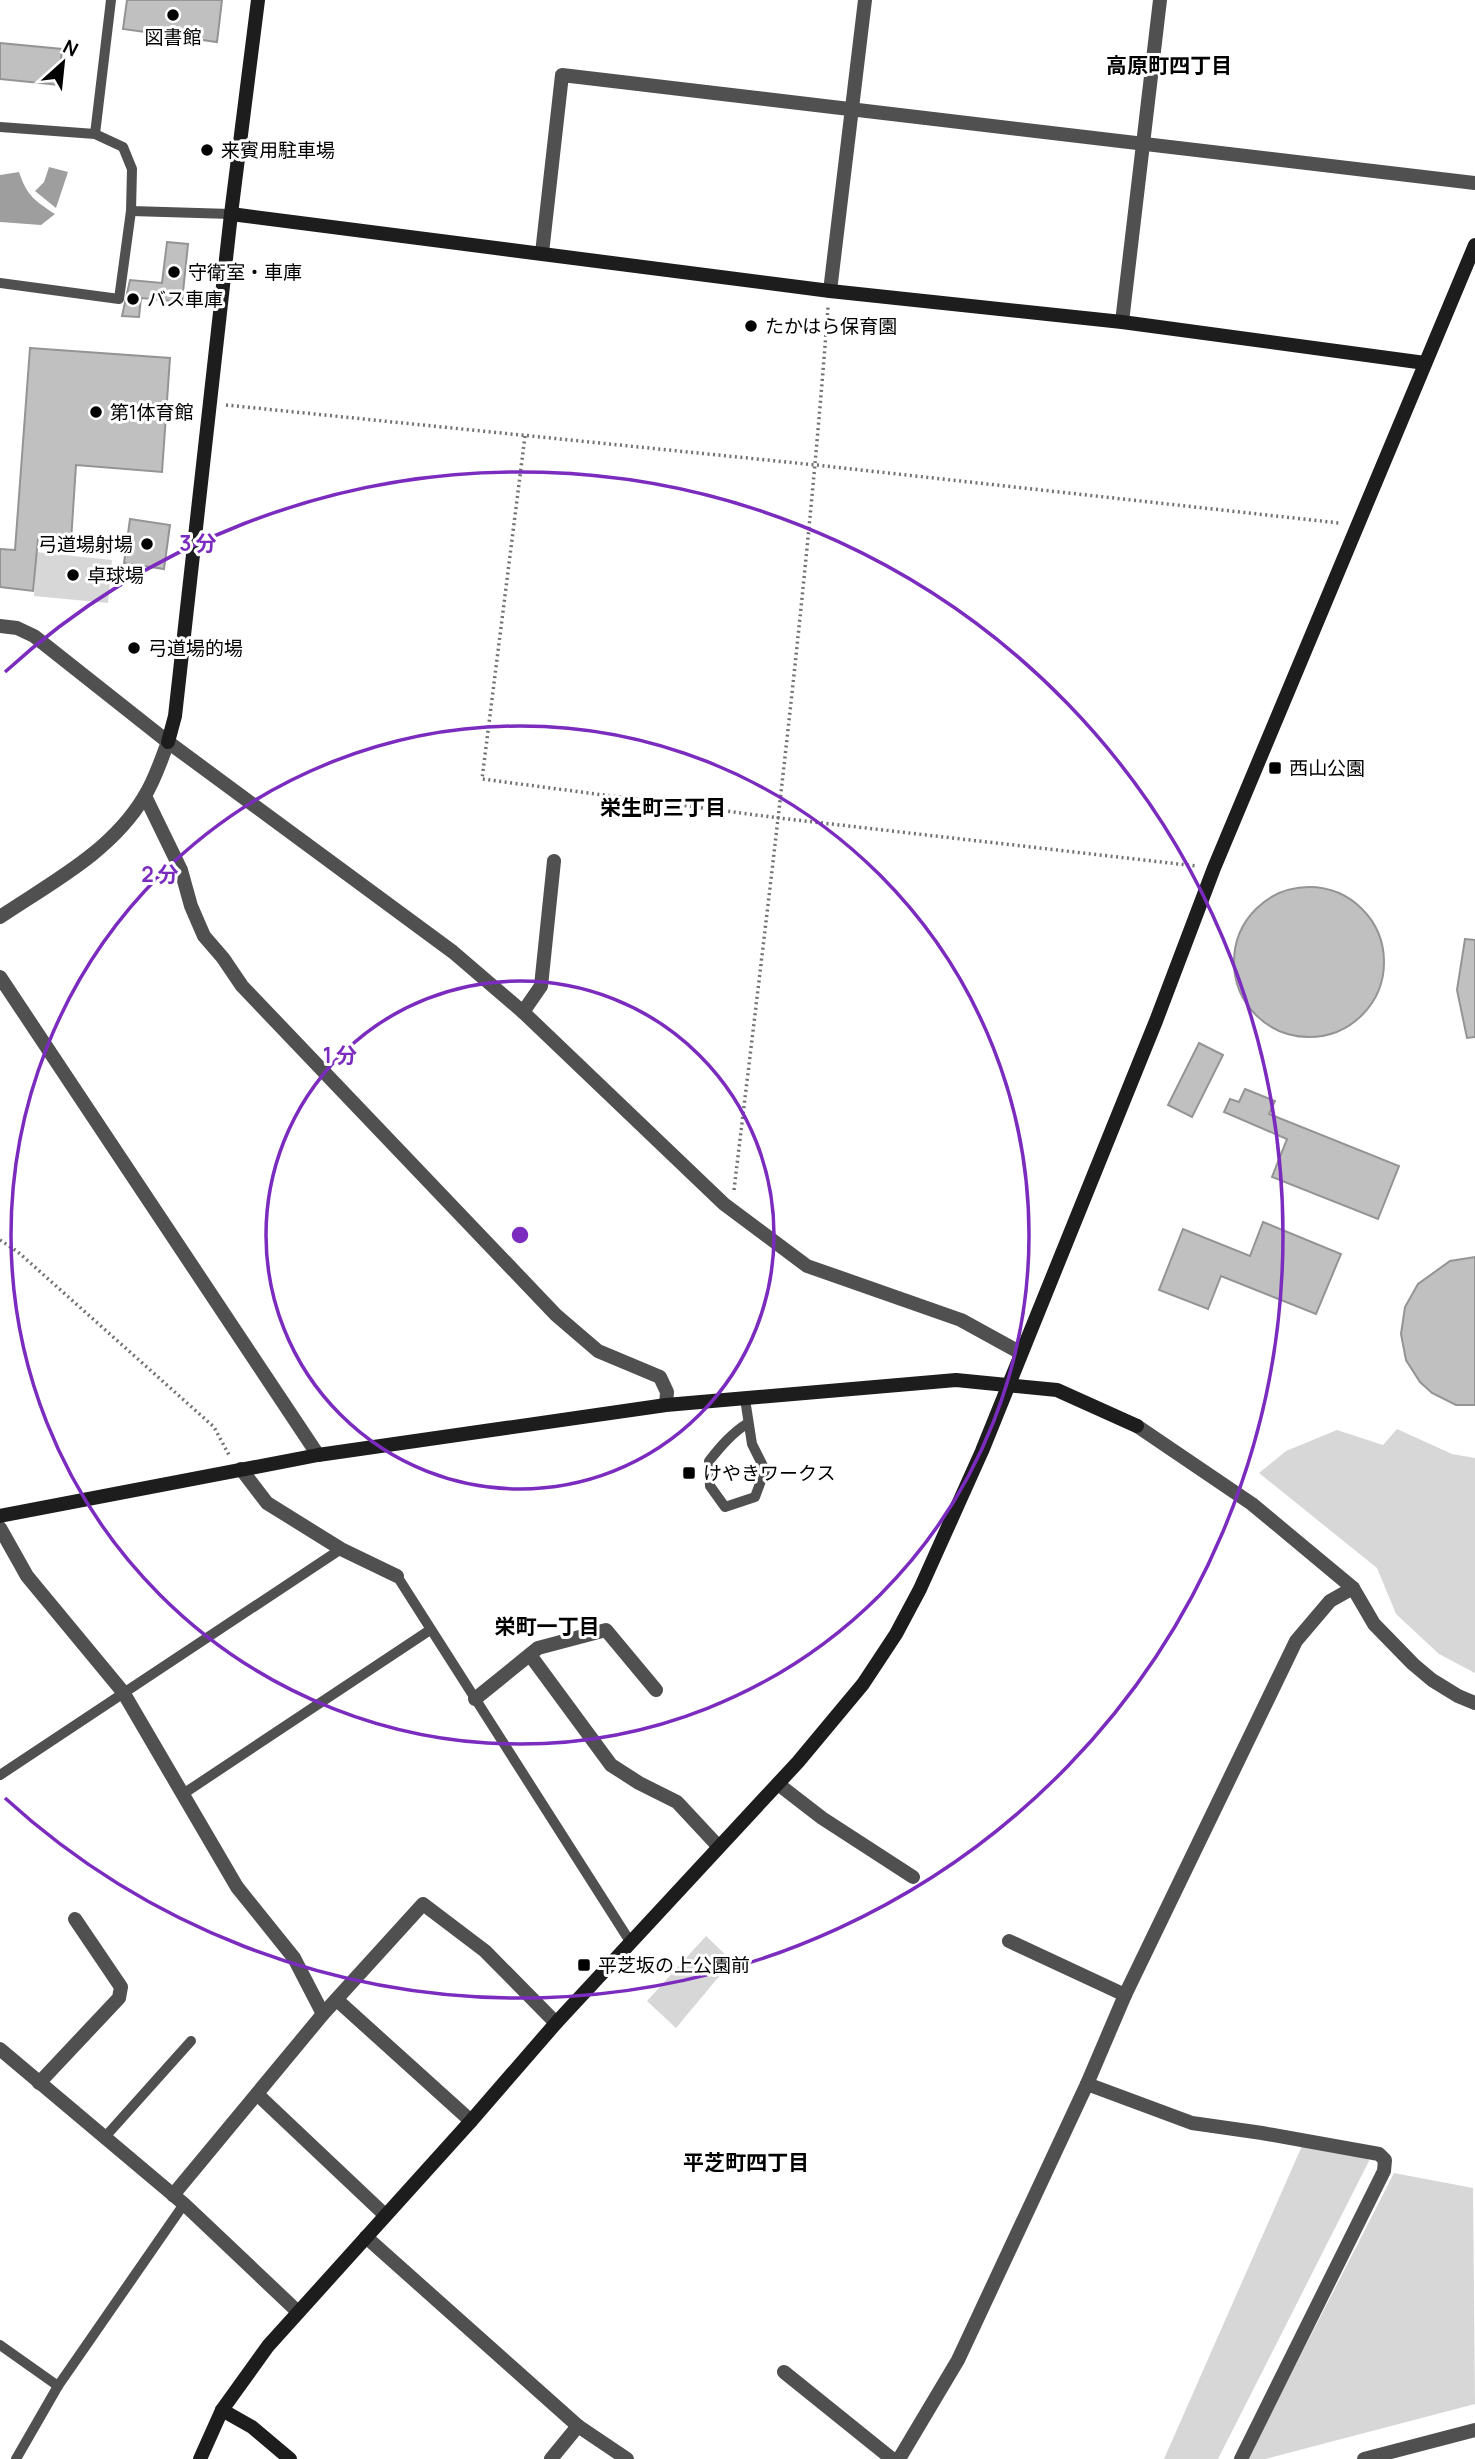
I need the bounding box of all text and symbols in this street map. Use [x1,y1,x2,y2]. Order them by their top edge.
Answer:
marker: 図書館 [165,7,181,23]
place label: 図書館 [144,24,202,50]
north arrow [28,28,98,98]
text: N [59,33,83,63]
district label: 高原町四丁目 [1106,51,1232,79]
place label: 来賓用駐車場 [221,137,335,163]
marker: 来賓用駐車場 [199,142,215,158]
place label: 守衛室・車庫 [188,259,302,285]
marker: 守衛室・車庫 [166,264,182,280]
place label: バス車庫 [147,286,223,312]
marker: バス車庫 [125,291,141,307]
place label: たかはら保育園 [765,313,897,339]
marker: たかはら保育園 [743,318,759,334]
place label: 第1体育館 [110,399,193,425]
marker: 第1体育館 [88,404,104,420]
text: 3 分 [179,529,217,557]
place label: 弓道場射場 [38,531,133,557]
marker: 弓道場射場 [139,536,155,552]
place label: 卓球場 [87,562,144,588]
marker: 卓球場 [65,567,81,583]
place label: 弓道場的場 [148,635,243,661]
marker: 弓道場的場 [126,640,142,656]
place label: 西山公園 [1289,755,1365,781]
marker: 西山公園 [1267,760,1283,776]
district label: 栄生町三丁目 [600,793,726,821]
text: 2 分 [141,860,179,888]
text: 1 分 [323,1041,357,1069]
centre of rings [508,1223,532,1247]
place label: けやきワークス [703,1460,835,1486]
marker: けやきワークス [681,1465,697,1481]
district label: 栄町一丁目 [495,1612,600,1640]
place label: 平芝坂の上公園前 [598,1952,750,1978]
marker: 平芝坂の上公園前 [576,1957,592,1973]
district label: 平芝町四丁目 [683,2148,809,2176]

